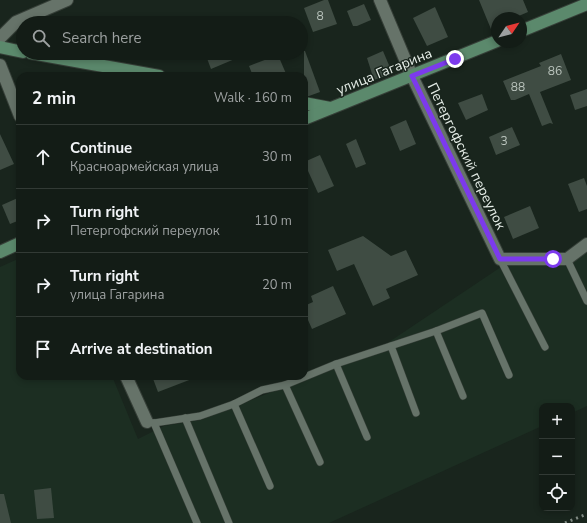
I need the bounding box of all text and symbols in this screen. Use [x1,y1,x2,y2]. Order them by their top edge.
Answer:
house number: 8 [316,8,324,24]
north arrow [491,12,527,48]
search box [16,16,308,60]
icon: search [30,27,52,49]
text: Search here [62,28,142,48]
street label: улица Гагарина [333,44,435,99]
route end [446,50,464,68]
house number: 86 [548,63,562,79]
house number: 88 [511,79,525,95]
street label: Петергофский переулок [423,80,511,233]
text: 2 min [32,87,76,110]
text: Walk · 160 m [214,89,292,107]
house number: 3 [500,133,508,149]
text: Continue [70,138,132,158]
icon: ahead [32,146,54,168]
text: 30 m [262,148,292,166]
text: Красноармейская улица [70,158,219,176]
text: Turn right [70,202,139,222]
icon: right [32,210,54,232]
text: 110 m [254,212,292,230]
text: Петергофский переулок [70,222,220,240]
route start [544,250,562,268]
text: Turn right [70,266,139,286]
icon: right [32,274,54,296]
text: 20 m [262,276,292,294]
text: улица Гагарина [70,286,165,304]
icon: arrive [32,338,54,360]
text: Arrive at destination [70,339,213,359]
map controls [539,403,575,511]
button: + [539,403,575,439]
button: − [539,439,575,475]
button: locate [539,475,575,511]

